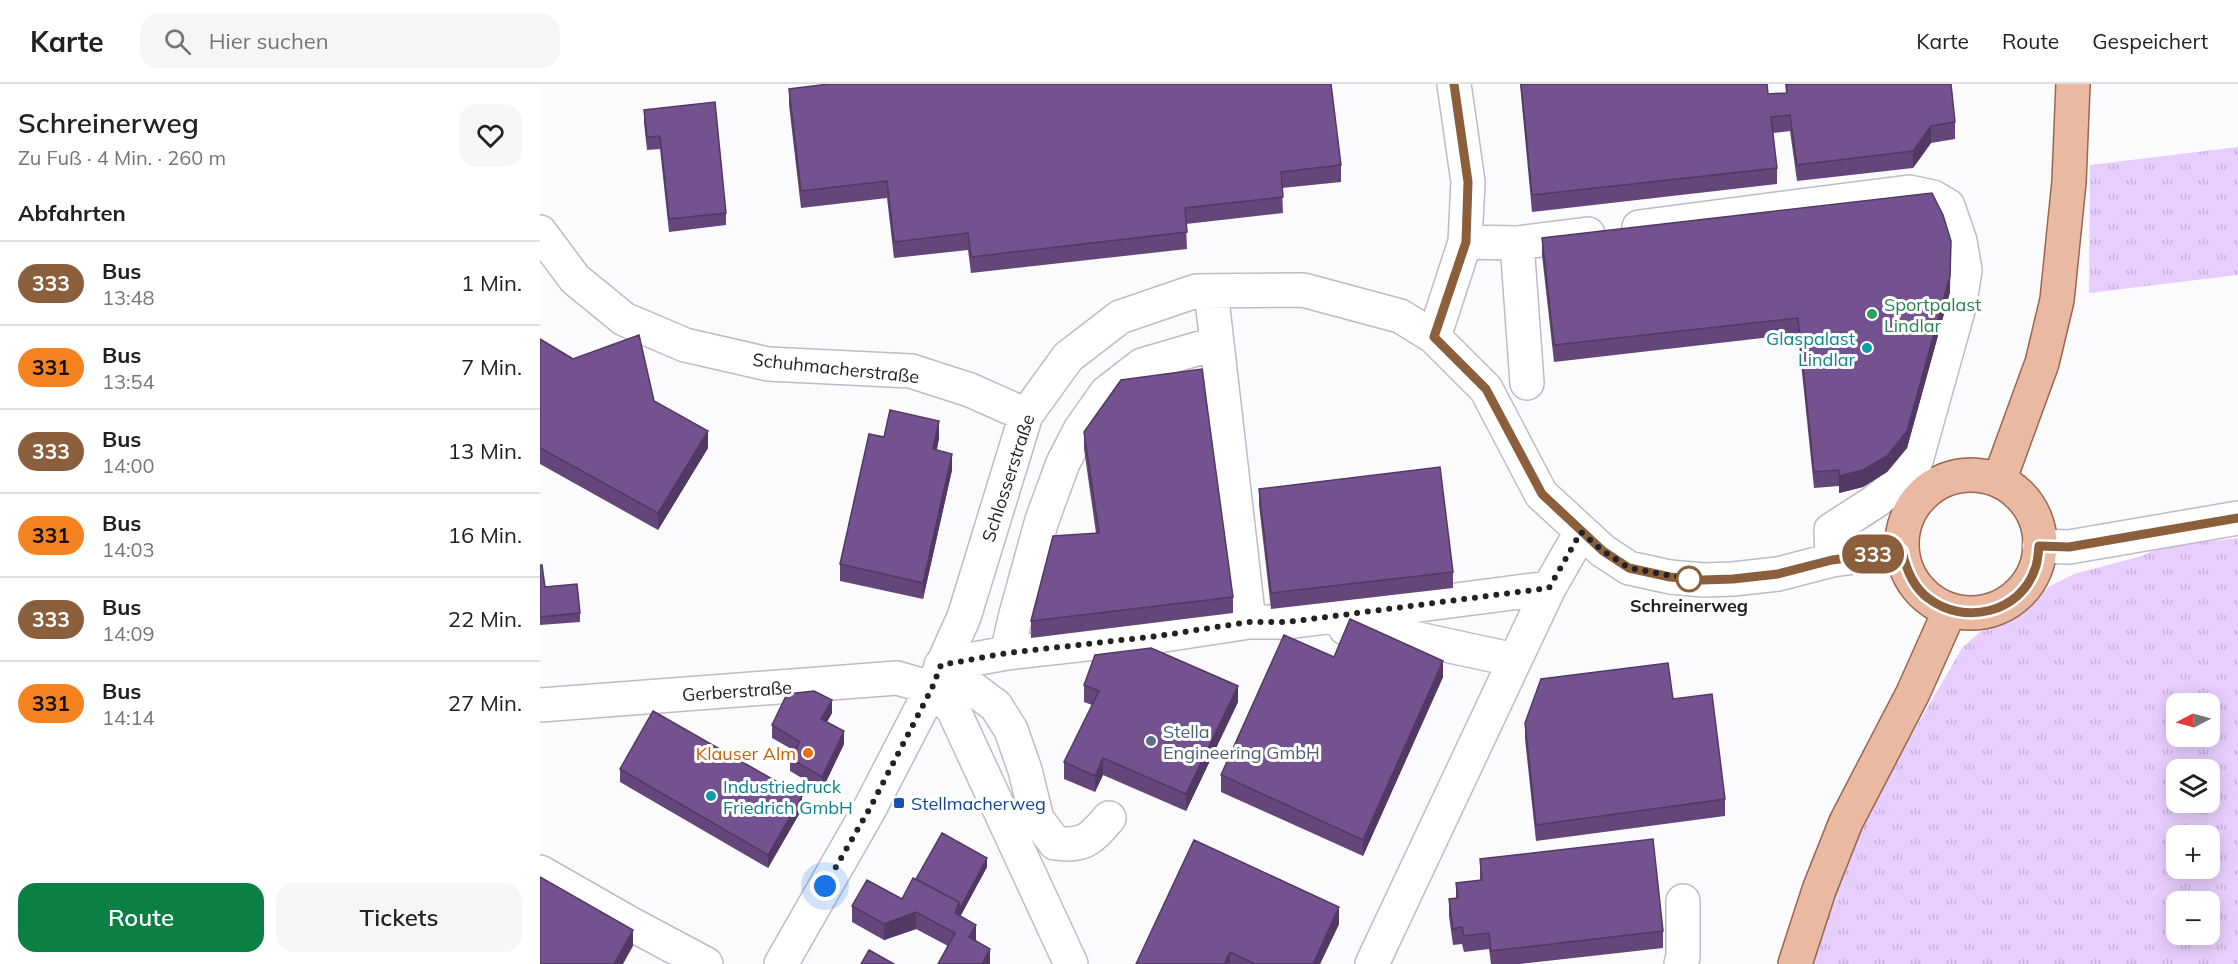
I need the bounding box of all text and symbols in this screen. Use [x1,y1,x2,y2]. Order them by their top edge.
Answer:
search box [140,14,560,68]
text: Karte [30,24,104,59]
icon: search [161,25,194,58]
text: Hier suchen [209,27,329,55]
text: Karte [1916,28,1969,54]
text: Route [2002,28,2059,54]
text: Gespeichert [2092,28,2208,54]
button: heart [459,104,522,167]
text: Schreinerweg [18,105,199,140]
text: Zu Fuß · 4 Min. · 260 m [18,145,226,170]
text: Abfahrten [18,199,126,227]
text: Bus [102,257,141,285]
text: 1 Min. [461,269,522,297]
text: 333 [32,270,70,296]
text: 13:48 [102,285,155,310]
place label: Sportpalast Lindlar [1884,293,1981,337]
marker: Sportpalast Lindlar [1865,307,1879,321]
place label: Glaspalast Lindlar [1766,327,1855,371]
text: Bus [102,341,141,369]
marker: Glaspalast Lindlar [1860,341,1874,355]
street label: Schuhmacherstraße [752,348,920,388]
text: 7 Min. [461,353,522,381]
text: 331 [32,354,70,380]
text: 13:54 [102,369,155,394]
street label: Schlosserstraße [977,411,1039,545]
text: Bus [102,425,141,453]
text: 13 Min. [448,437,522,465]
text: 333 [32,438,70,464]
text: 14:00 [102,453,155,478]
text: Bus [102,509,141,537]
text: 16 Min. [448,521,522,549]
text: 331 [32,522,70,548]
line badge: 333 [1838,534,1908,574]
text: 14:03 [102,537,155,562]
text: 333 [1854,541,1892,567]
marker: Schreinerweg [1676,566,1702,592]
text: Bus [102,593,141,621]
place label: Schreinerweg [1630,594,1748,617]
text: 22 Min. [448,605,522,633]
text: 333 [32,606,70,632]
text: 14:09 [102,621,155,646]
street label: Gerberstraße [681,676,793,706]
text: Bus [102,677,141,705]
text: 27 Min. [448,689,522,717]
text: 331 [32,690,70,716]
north arrow [2166,693,2220,747]
map controls [2166,693,2220,945]
text: 14:14 [102,705,155,730]
place label: Stella Engineering GmbH [1163,720,1320,764]
marker: Stella Engineering GmbH [1144,734,1158,748]
place label: Klauser Alm [696,742,796,765]
marker: Klauser Alm [801,746,815,760]
button: layers [2166,759,2220,813]
place label: Industriedruck Friedrich GmbH [723,775,853,819]
marker: Industriedruck Friedrich GmbH [704,789,718,803]
place label: Stellmacherweg [911,792,1046,815]
marker: Stellmacherweg [892,796,906,810]
button: + [2166,825,2220,879]
your location [810,871,840,901]
button: Route [18,883,264,952]
button: Tickets [276,883,522,952]
button: − [2166,891,2220,945]

